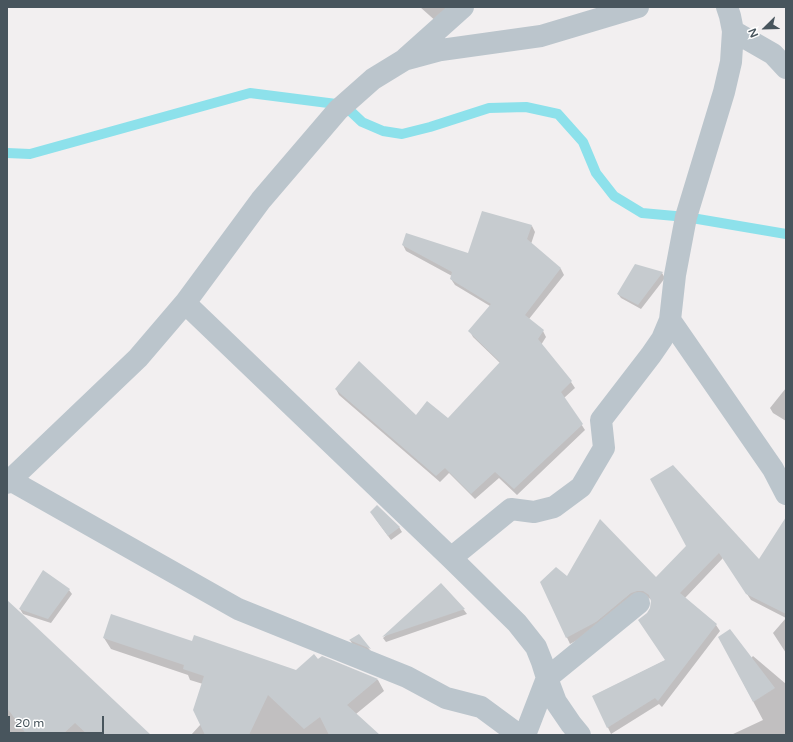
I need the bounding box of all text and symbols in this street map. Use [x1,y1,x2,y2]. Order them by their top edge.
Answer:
north arrow [745,8,785,48]
text: N [746,26,761,39]
scale bar [10,708,106,734]
text: 20 m [15,716,44,730]

